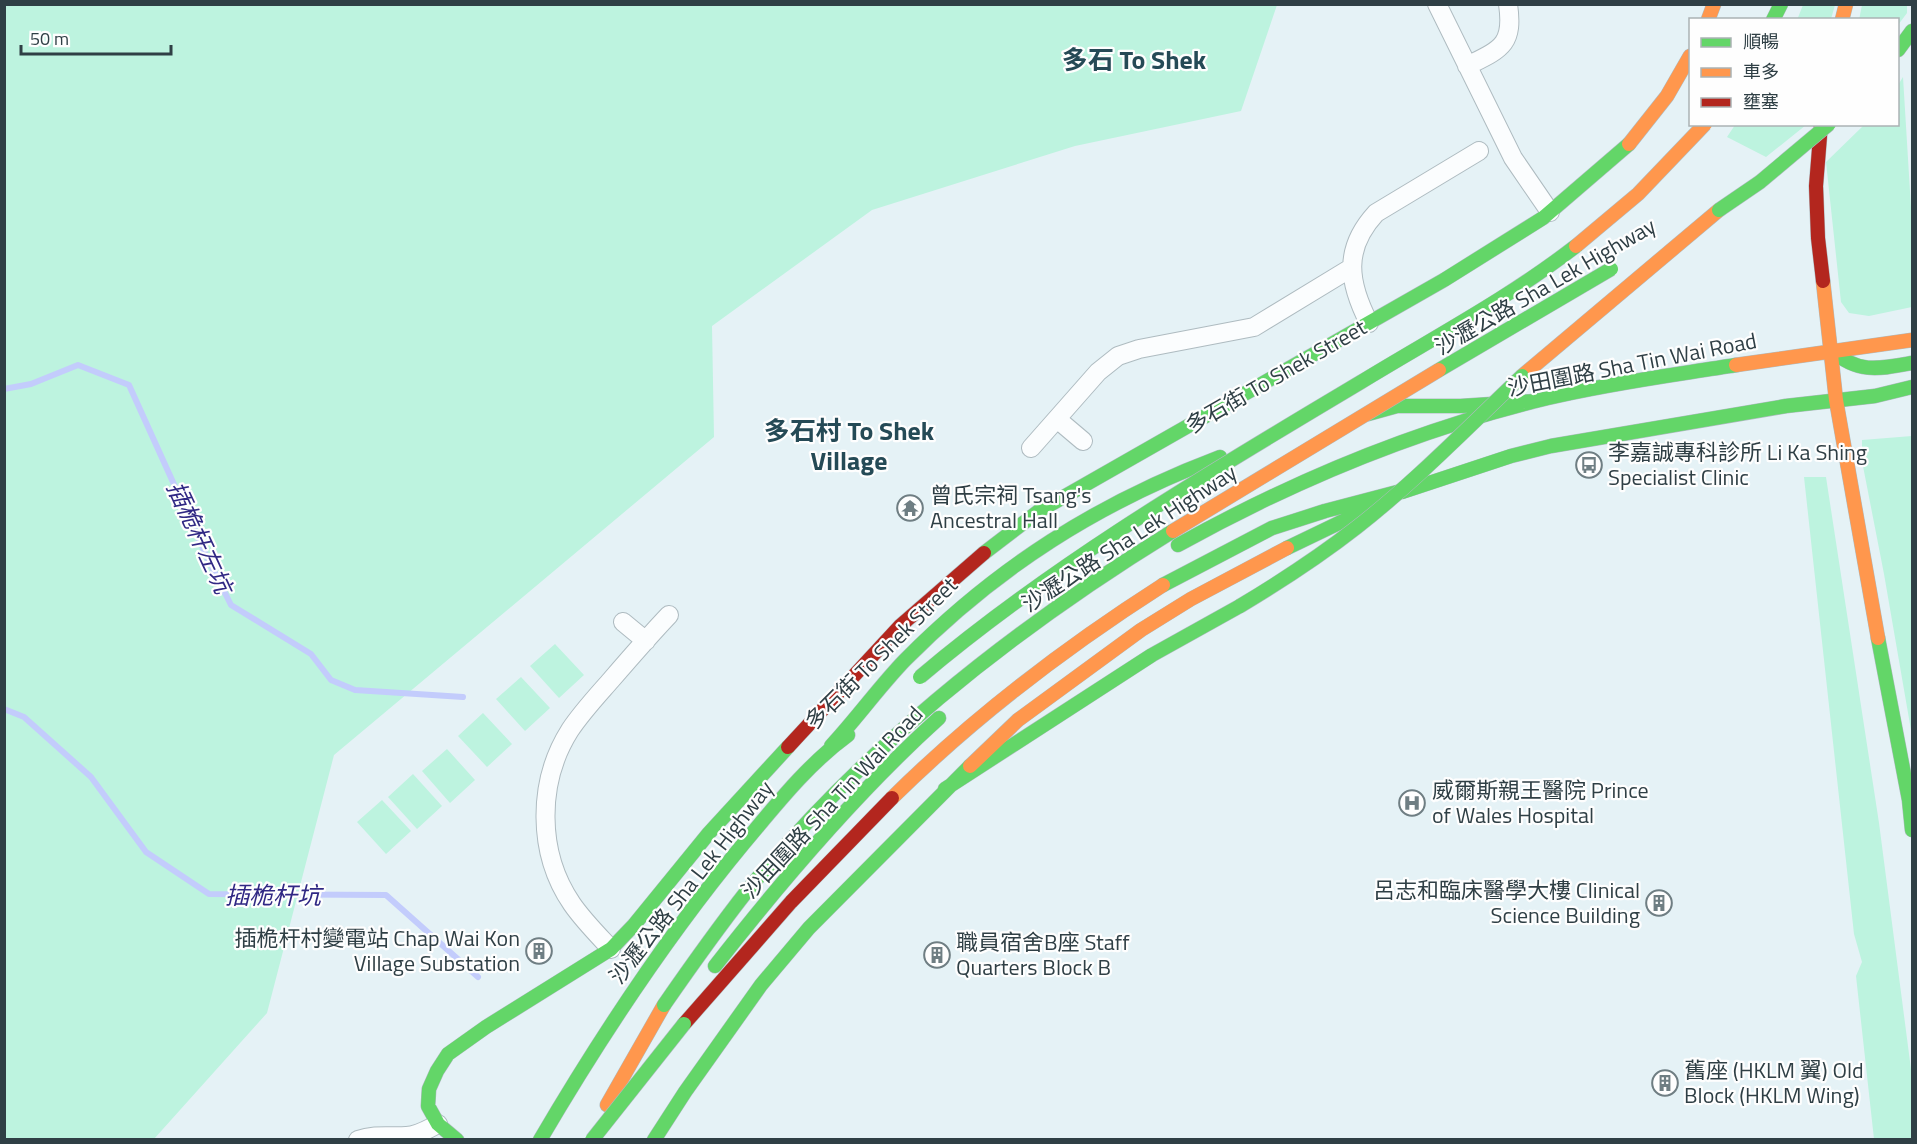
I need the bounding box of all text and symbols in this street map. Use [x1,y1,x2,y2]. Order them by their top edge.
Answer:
scale bar [21,18,171,56]
legend [1689,18,1899,126]
text: 50 m [30,25,69,52]
text: 順暢 [1743,28,1779,55]
district label: 多石 To Shek [1062,40,1207,79]
text: 車多 [1743,58,1779,85]
text: 壅塞 [1743,88,1779,115]
street label: 沙瀝公路 Sha Lek Highway [1428,209,1662,363]
street label: 多石街 To Shek Street [1179,310,1373,442]
street label: 沙田圍路 Sha Tin Wai Road [1505,323,1759,405]
district label: 多石村 To Shek Village [764,411,935,480]
place label: 李嘉誠專科診所 Li Ka Shing Specialist Clinic [1608,435,1867,494]
bus stop icon: 李嘉誠專科診所 Li Ka Shing Specialist Clinic [1574,450,1604,480]
street label: 沙瀝公路 Sha Lek Highway [1015,455,1243,620]
water label: 插桅杆左坑 [158,475,243,602]
place label: 曾氏宗祠 Tsang's Ancestral Hall [930,478,1092,537]
temple icon: 曾氏宗祠 Tsang's Ancestral Hall [895,493,925,523]
street label: 多石街 To Shek Street [797,569,965,737]
street label: 沙田圍路 Sha Tin Wai Road [733,698,931,906]
street label: 沙瀝公路 Sha Lek Highway [601,773,782,991]
place label: 威爾斯親王醫院 Prince of Wales Hospital [1432,773,1649,832]
hospital icon: 威爾斯親王醫院 Prince of Wales Hospital [1397,788,1427,818]
place label: 呂志和臨床醫學大樓 Clinical Science Building [1373,873,1640,932]
water label: 插桅杆坑 [225,877,324,913]
building icon: 呂志和臨床醫學大樓 Clinical Science Building [1644,888,1674,918]
place label: 插桅杆村變電站 Chap Wai Kon Village Substation [234,921,520,980]
place label: 職員宿舍B座 Staff Quarters Block B [956,925,1130,984]
building icon: 插桅杆村變電站 Chap Wai Kon Village Substation [524,936,554,966]
building icon: 職員宿舍B座 Staff Quarters Block B [922,940,952,970]
place label: 舊座 (HKLM 翼) Old Block (HKLM Wing) [1684,1053,1864,1112]
building icon: 舊座 (HKLM 翼) Old Block (HKLM Wing) [1650,1068,1680,1098]

